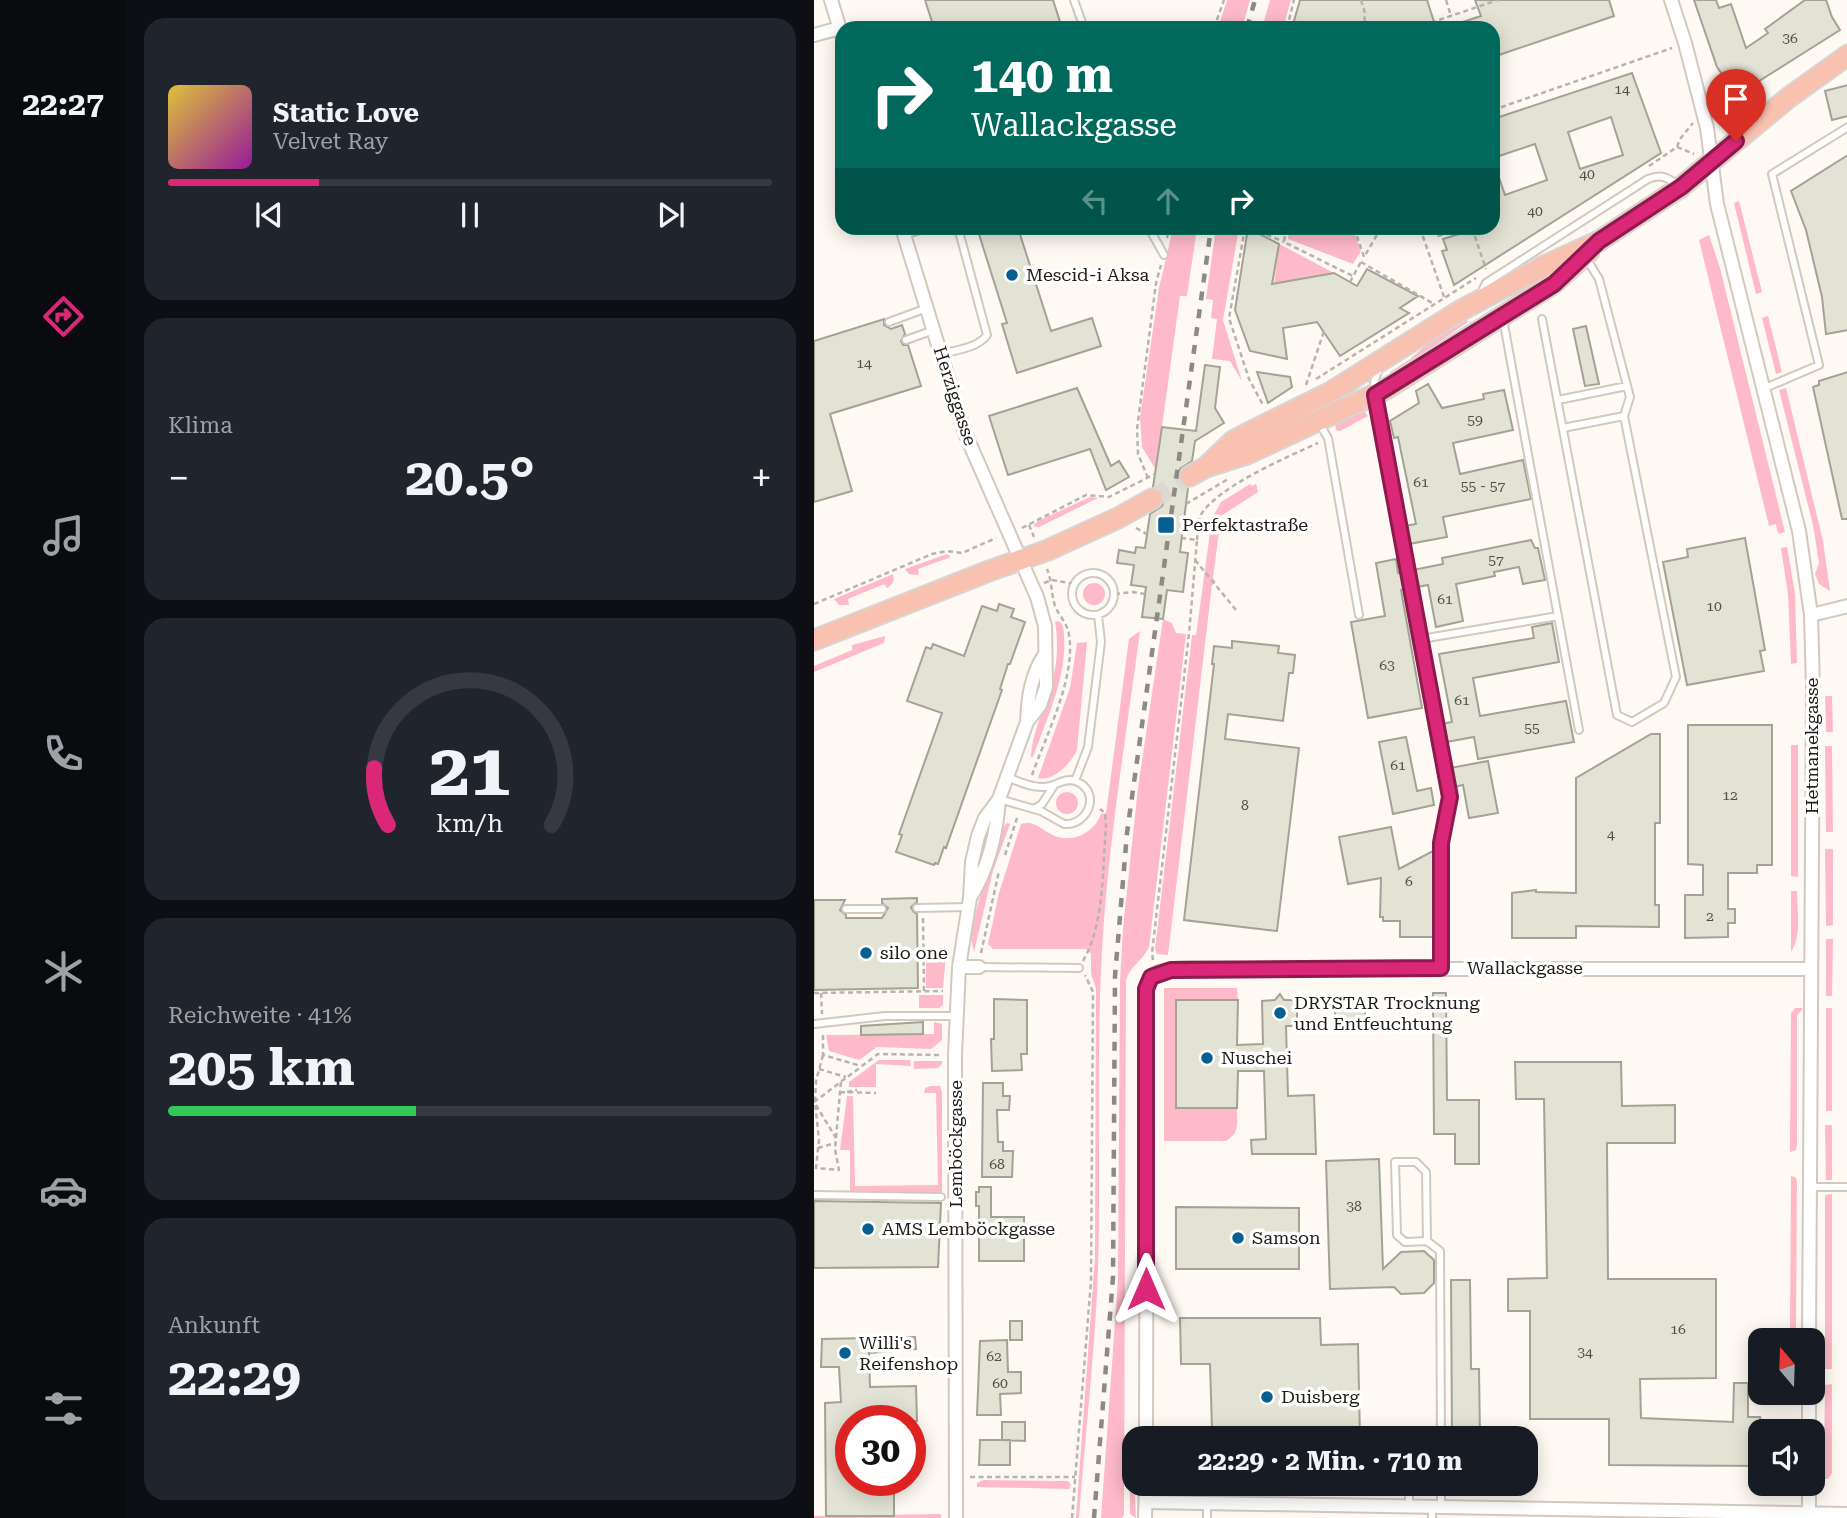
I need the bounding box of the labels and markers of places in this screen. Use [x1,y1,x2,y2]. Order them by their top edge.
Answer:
pin [1706,69,1766,141]
place label: Mescid-i Aksa [1026,264,1149,285]
marker: Mescid-i Aksa [1004,267,1020,283]
place label: Perfektastraße [1182,514,1308,535]
marker: Perfektastraße [1156,515,1176,535]
place label: silo one [880,942,948,963]
marker: silo one [858,945,874,961]
place label: DRYSTAR Trocknung und Entfeuchtung [1294,992,1481,1034]
marker: DRYSTAR Trocknung und Entfeuchtung [1272,1005,1288,1021]
place label: Nuschei [1221,1047,1292,1068]
marker: Nuschei [1199,1050,1215,1066]
place label: AMS Lemböckgasse [882,1218,1055,1239]
marker: AMS Lemböckgasse [860,1221,876,1237]
place label: Samson [1252,1227,1321,1248]
marker: Samson [1230,1230,1246,1246]
place label: Willi's Reifenshop [859,1332,958,1374]
marker: Willi's Reifenshop [837,1345,853,1361]
place label: Duisberg [1281,1386,1360,1407]
marker: Duisberg [1259,1389,1275,1405]

